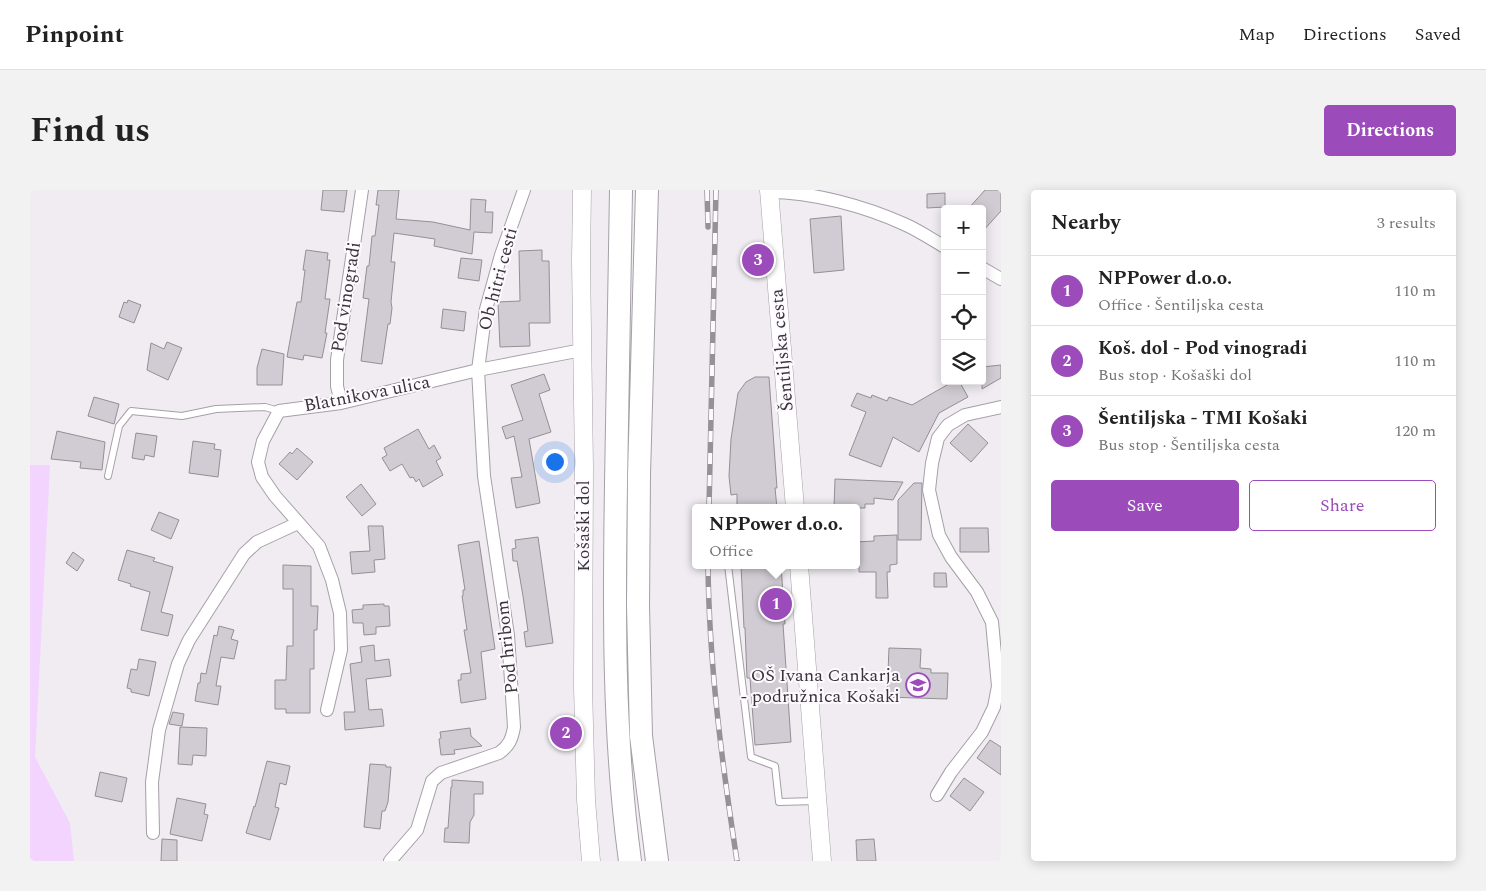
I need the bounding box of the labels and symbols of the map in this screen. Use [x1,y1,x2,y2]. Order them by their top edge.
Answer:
street label: Ob hitri cesti [471,224,525,334]
street label: Pod vinogradi [324,240,368,354]
pin: 3 [742,241,774,279]
street label: Šentiljska cesta [763,287,801,412]
street label: Blatnikova ulica [302,368,433,419]
your location [542,449,568,475]
street label: Košaški dol [570,480,597,572]
pin: 1 [760,585,792,623]
street label: Pod hribom [489,599,525,695]
place label: OŠ Ivana Cankarja - podružnica Košaki [741,662,900,710]
school or university icon: OŠ Ivana Cankarja - podružnica Košaki [905,672,931,698]
pin: 2 [550,714,582,752]

